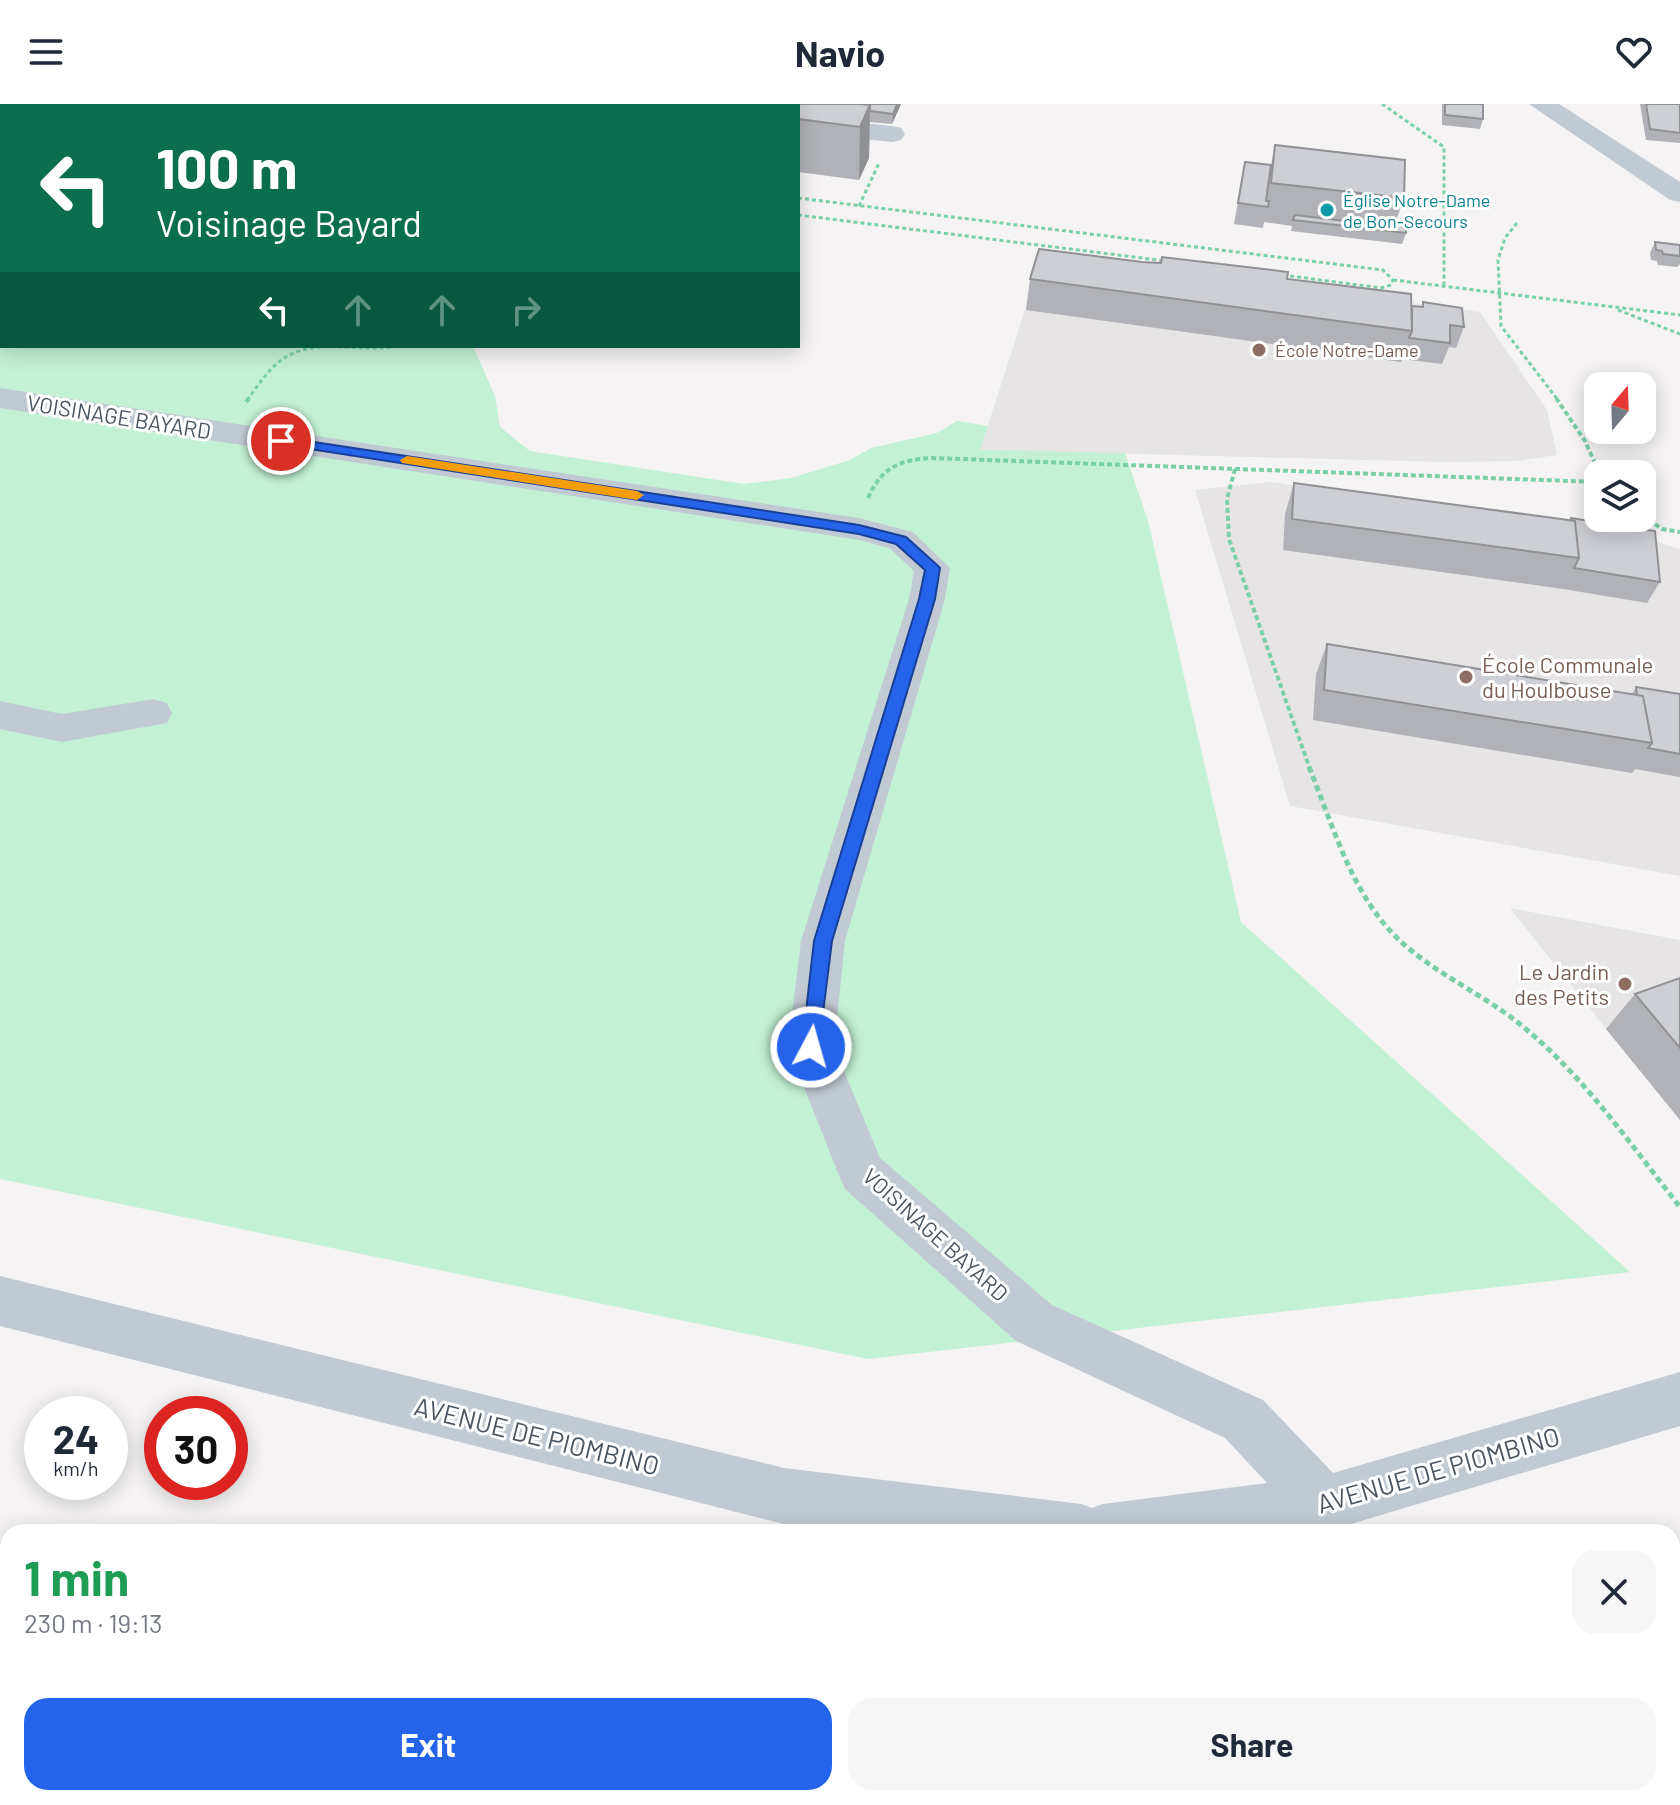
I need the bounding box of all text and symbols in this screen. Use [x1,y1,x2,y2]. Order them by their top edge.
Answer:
icon: menu [24,30,68,74]
icon: heart [1612,30,1656,74]
text: Navio [795,31,885,74]
text: 100 m [156,133,298,200]
icon: left [24,136,128,240]
place label: Église Notre-Dame de Bon-Secours [1343,189,1490,232]
text: Voisinage Bayard [156,201,422,244]
marker: Église Notre-Dame de Bon-Secours [1318,201,1336,219]
icon: left [252,288,296,332]
icon: ahead [336,288,380,332]
icon: ahead [420,288,464,332]
icon: right [504,288,548,332]
place label: École Notre-Dame [1275,339,1418,361]
marker: École Notre-Dame [1250,341,1268,359]
north arrow [1584,372,1656,444]
map controls [1584,372,1656,532]
street label: VOISINAGE BAYARD [25,389,213,443]
pin [247,407,315,475]
icon: arrive [259,419,303,463]
button: layers [1584,460,1656,532]
place label: École Communale du Houlbouse [1482,651,1653,702]
marker: École Communale du Houlbouse [1457,668,1475,686]
place label: Le Jardin des Petits [1514,958,1609,1009]
marker: Le Jardin des Petits [1616,975,1634,993]
position arrow [769,1005,853,1089]
street label: VOISINAGE BAYARD [858,1162,1014,1306]
street label: AVENUE DE PIOMBINO [411,1390,663,1480]
speed limit sign: 30 [144,1396,248,1500]
text: 24 [53,1414,99,1462]
street label: AVENUE DE PIOMBINO [1313,1419,1563,1519]
text: km/h [53,1456,99,1480]
text: 1 min [24,1548,129,1606]
button: close [1572,1550,1656,1634]
text: 230 m · 19:13 [24,1607,162,1638]
button: Exit [24,1698,832,1790]
button: Share [848,1698,1656,1790]

